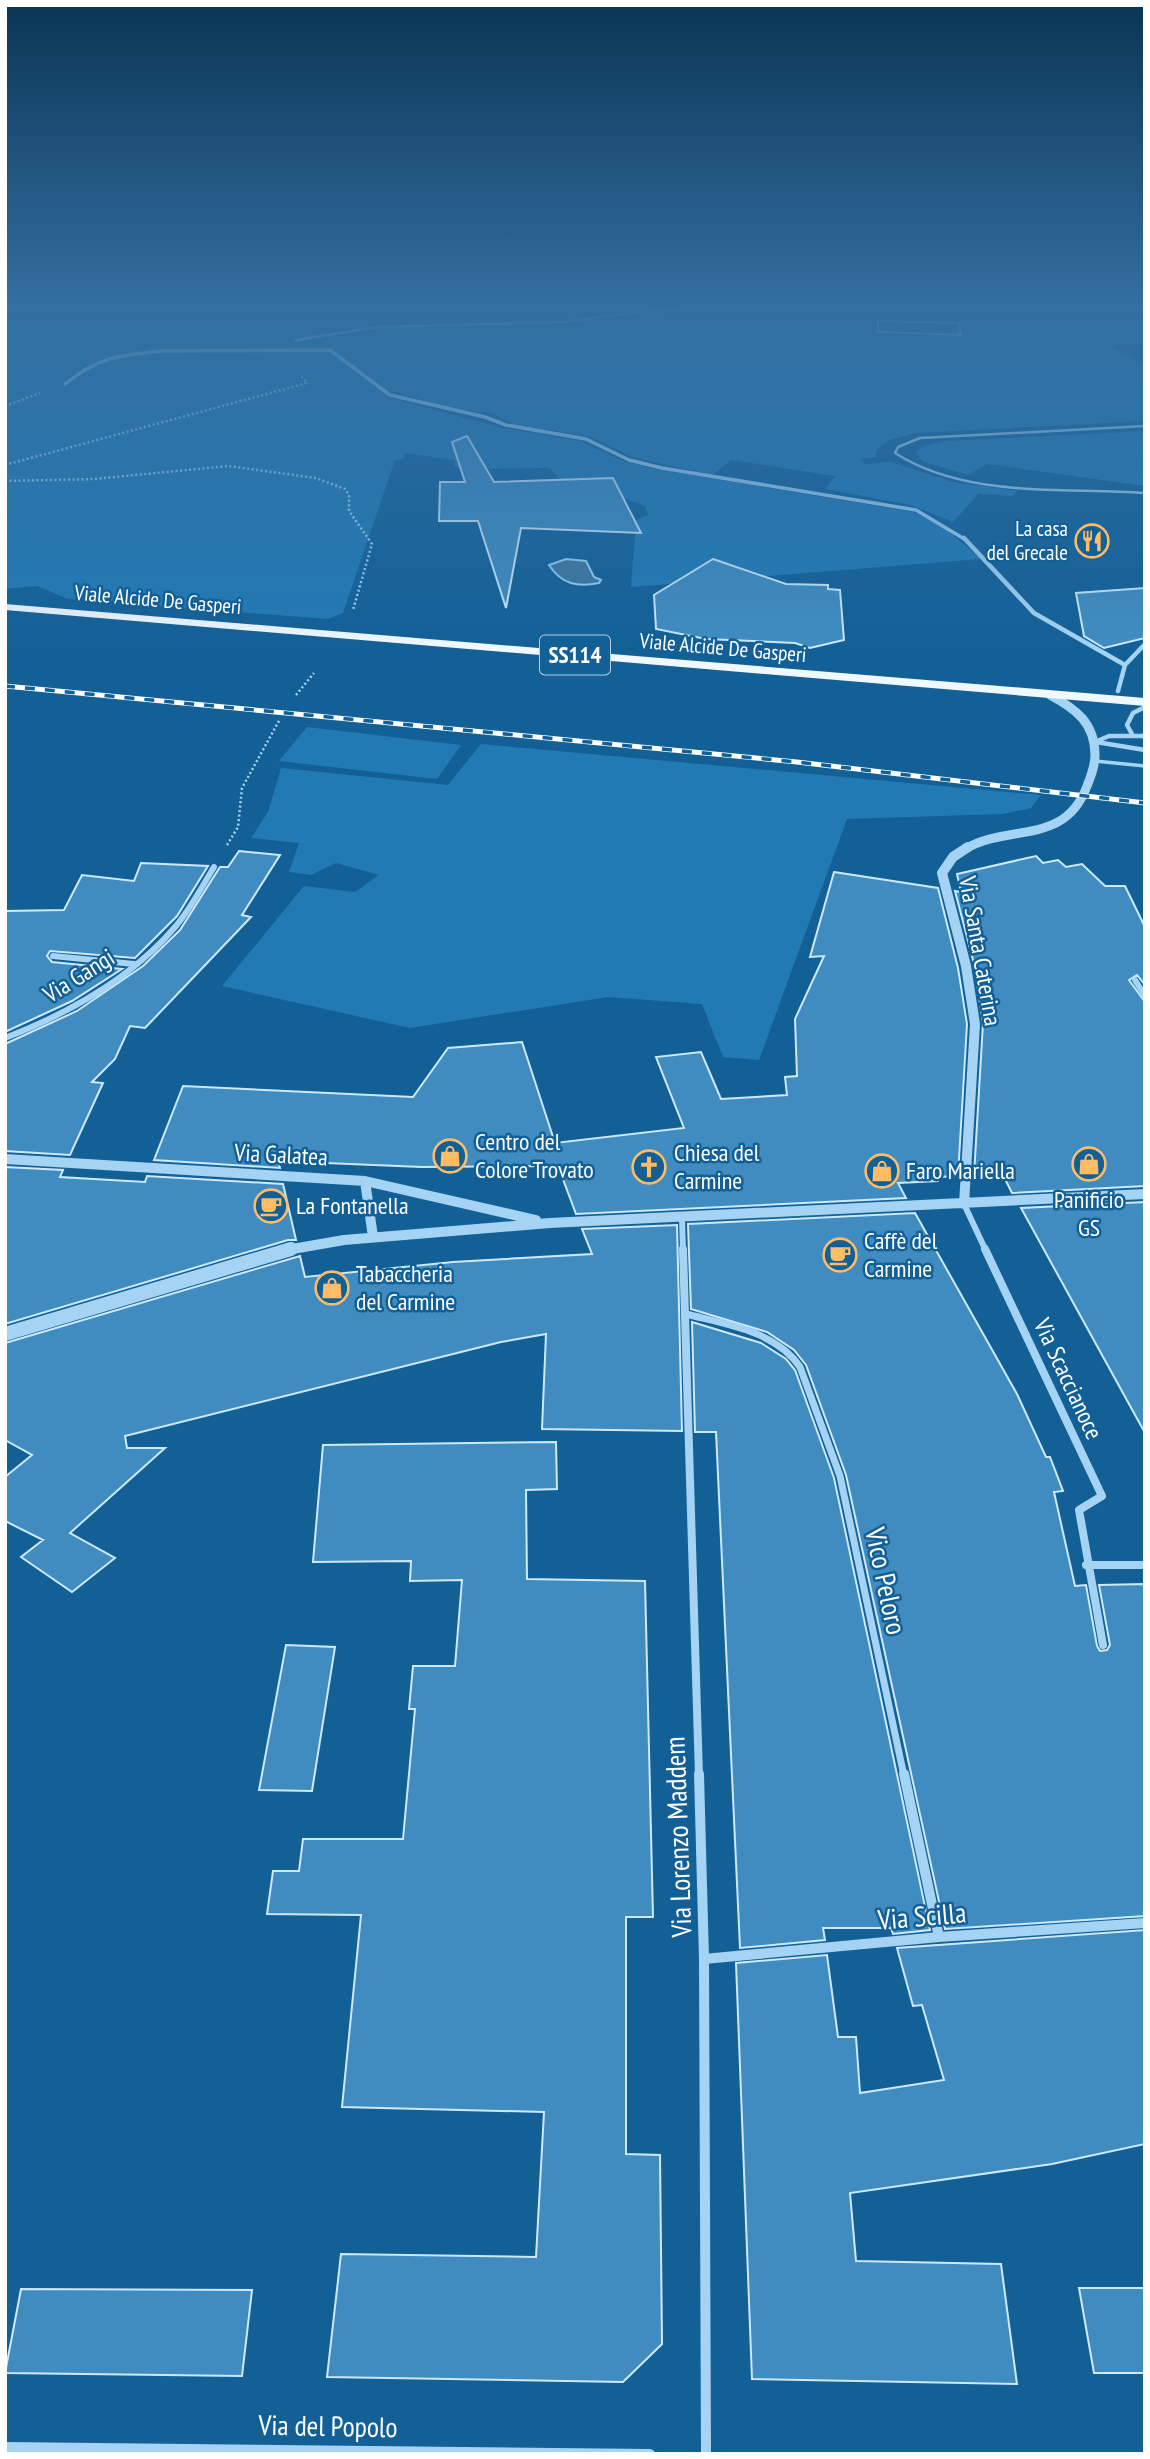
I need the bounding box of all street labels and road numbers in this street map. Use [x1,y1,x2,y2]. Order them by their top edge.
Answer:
street label: Viale Alcide De Gasperi [73,579,243,620]
street label: Viale Alcide De Gasperi [638,627,808,668]
road number: SS114 [540,636,610,674]
street label: Via Santa Caterina [952,873,1009,1028]
street label: Via Gangi [36,942,120,1010]
street label: Via Galatea [233,1137,329,1172]
street label: Via Scaccianoce [1027,1312,1110,1444]
street label: Vico Peloro [857,1523,916,1638]
street label: Via Lorenzo Maddem [656,1736,700,1939]
street label: Via Scilla [875,1893,968,1938]
street label: Via del Popolo [257,2406,398,2445]

